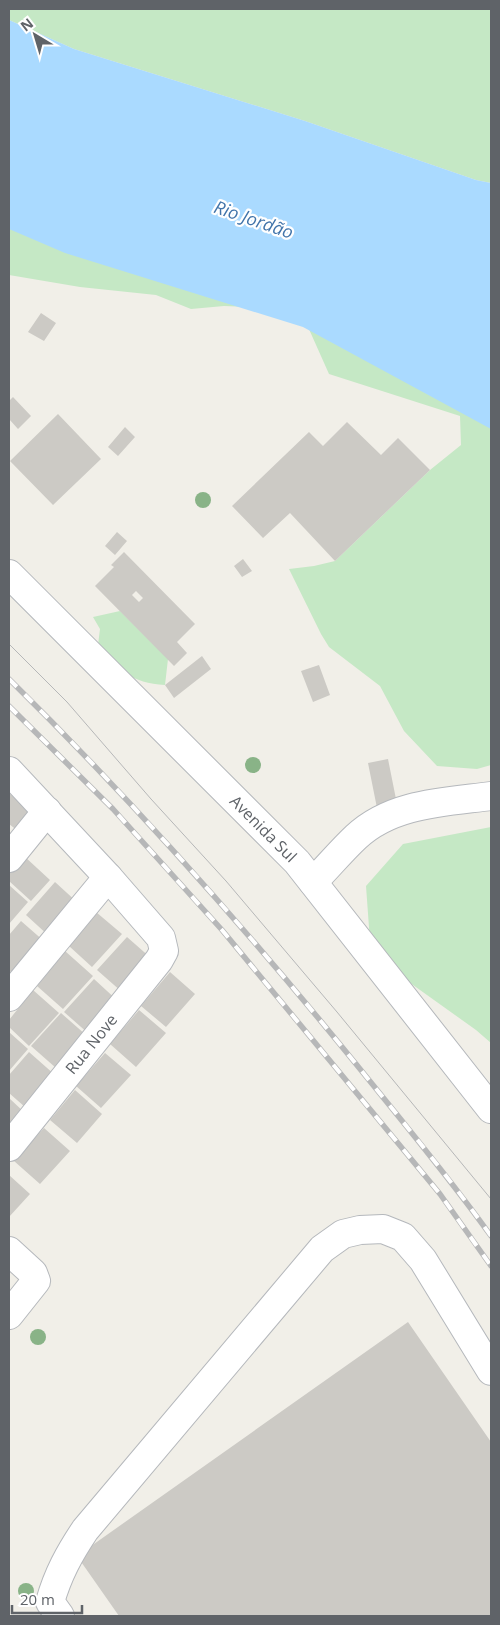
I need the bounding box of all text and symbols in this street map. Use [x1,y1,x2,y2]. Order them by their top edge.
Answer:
north arrow [10,10,60,60]
text: N [16,13,37,35]
water label: Rio Jordão [211,194,297,244]
street label: Avenida Sul [225,790,302,867]
street label: Rua Nove [60,1009,122,1079]
scale bar [12,1582,82,1614]
text: 20 m [20,1589,55,1609]

